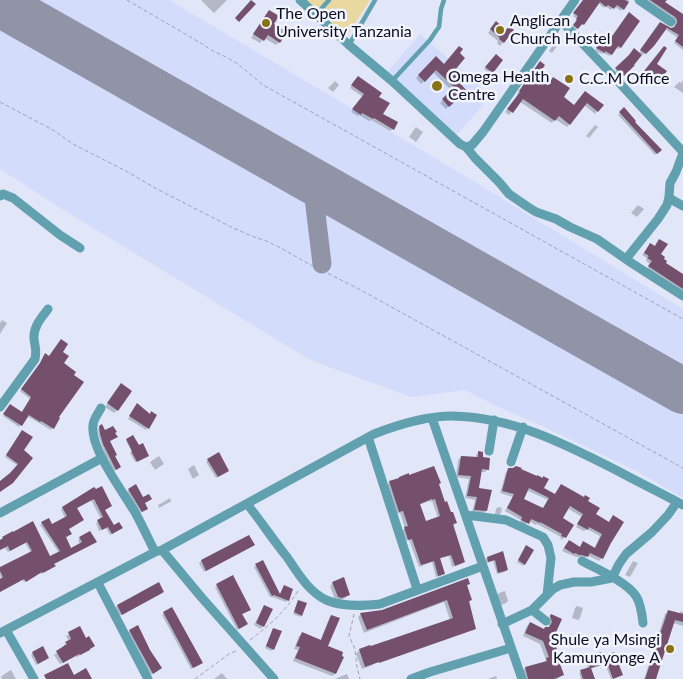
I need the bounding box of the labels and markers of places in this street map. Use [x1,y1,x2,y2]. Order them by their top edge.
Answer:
place label: The Open University Tanzania [276,4,412,42]
place label: Anglican Church Hostel [510,11,611,49]
marker: The Open University Tanzania [260,17,272,29]
marker: Anglican Church Hostel [494,24,506,36]
place label: Omega Health Centre [448,67,549,105]
place label: C.C.M Office [579,69,669,89]
marker: C.C.M Office [563,73,575,85]
marker: Omega Health Centre [430,79,444,93]
place label: Shule ya Msingi Kamunyonge A [551,630,660,668]
marker: Shule ya Msingi Kamunyonge A [664,643,676,655]

